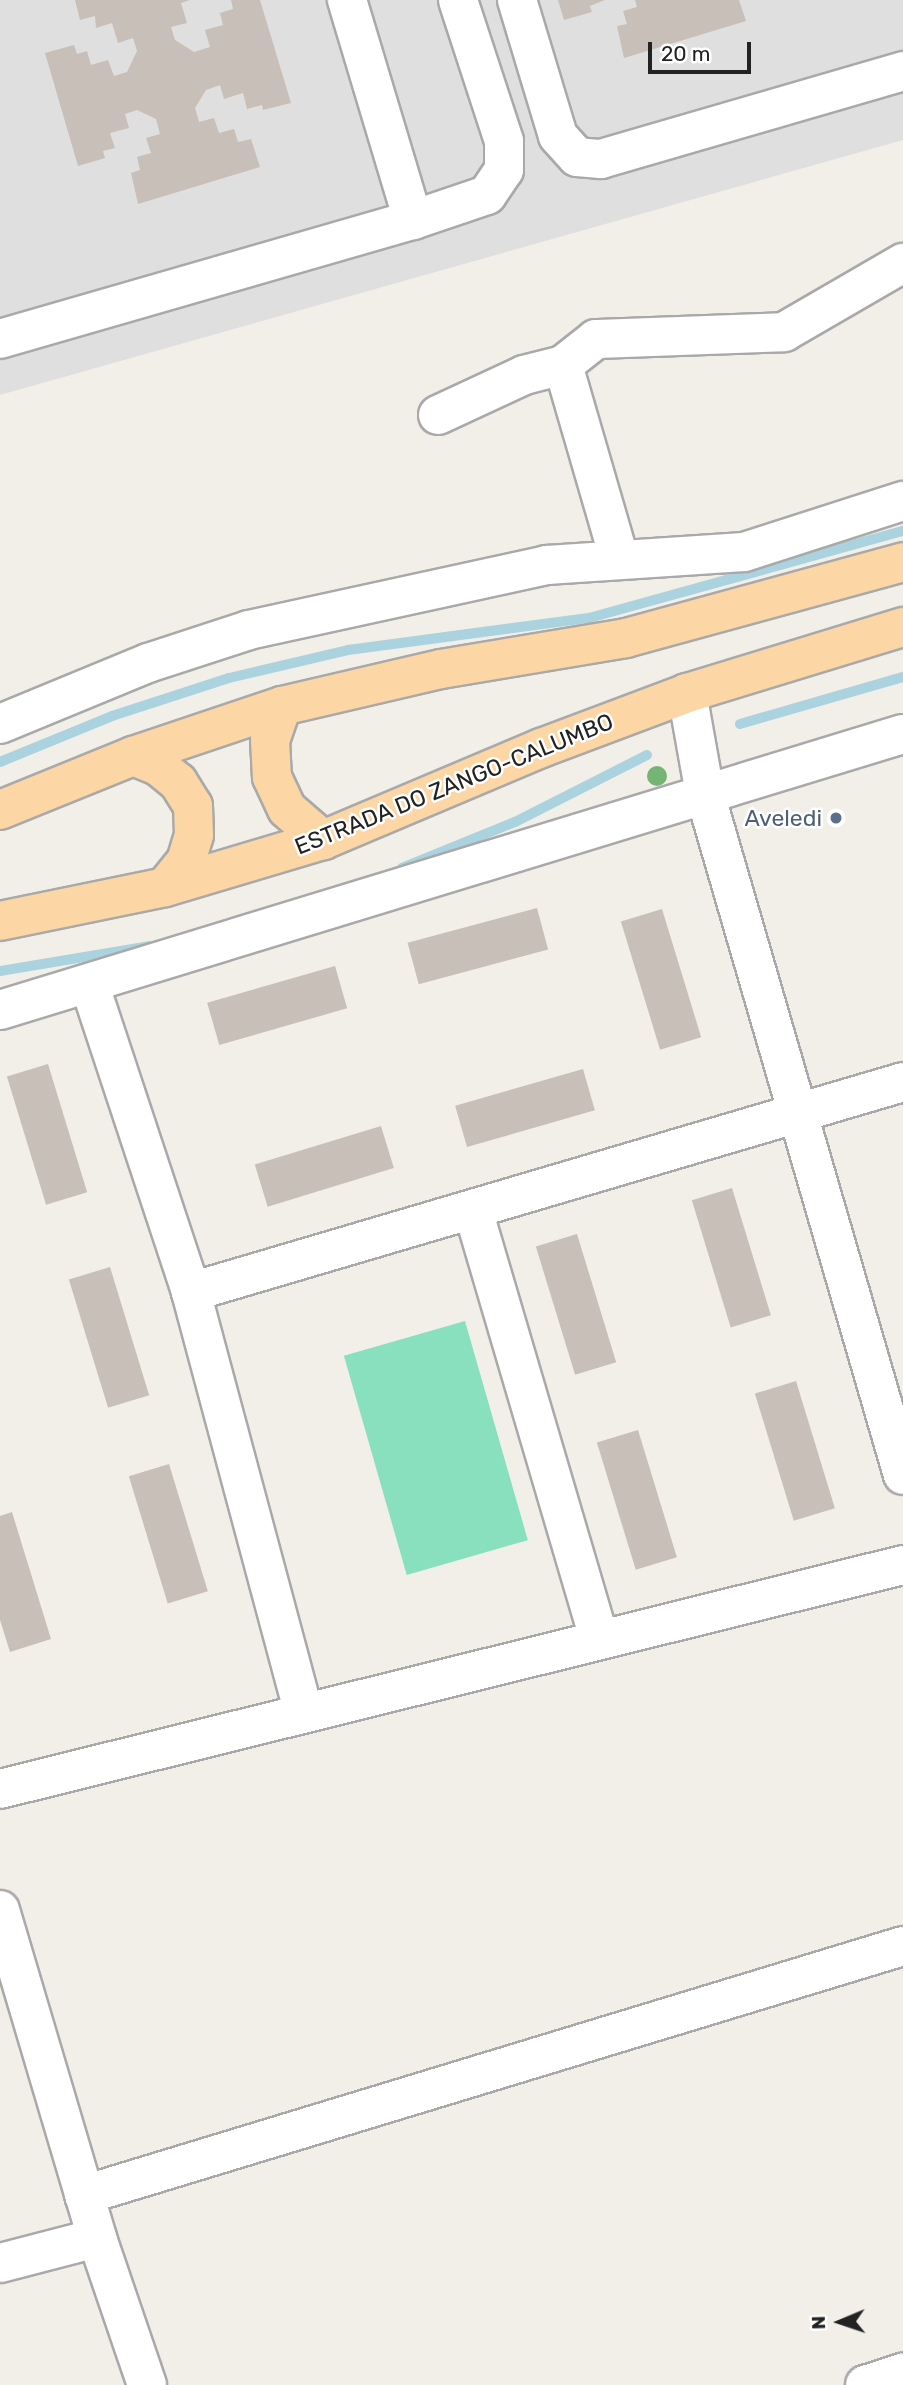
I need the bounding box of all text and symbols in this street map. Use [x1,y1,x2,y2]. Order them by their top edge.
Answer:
scale bar [651,28,754,72]
text: 20 m [661,41,710,66]
street label: ESTRADA DO ZANGO-CALUMBO [291,707,617,861]
place label: Aveledi [744,804,822,832]
marker: Aveledi [828,810,844,826]
north arrow [805,2287,875,2357]
text: N [807,2316,830,2330]

